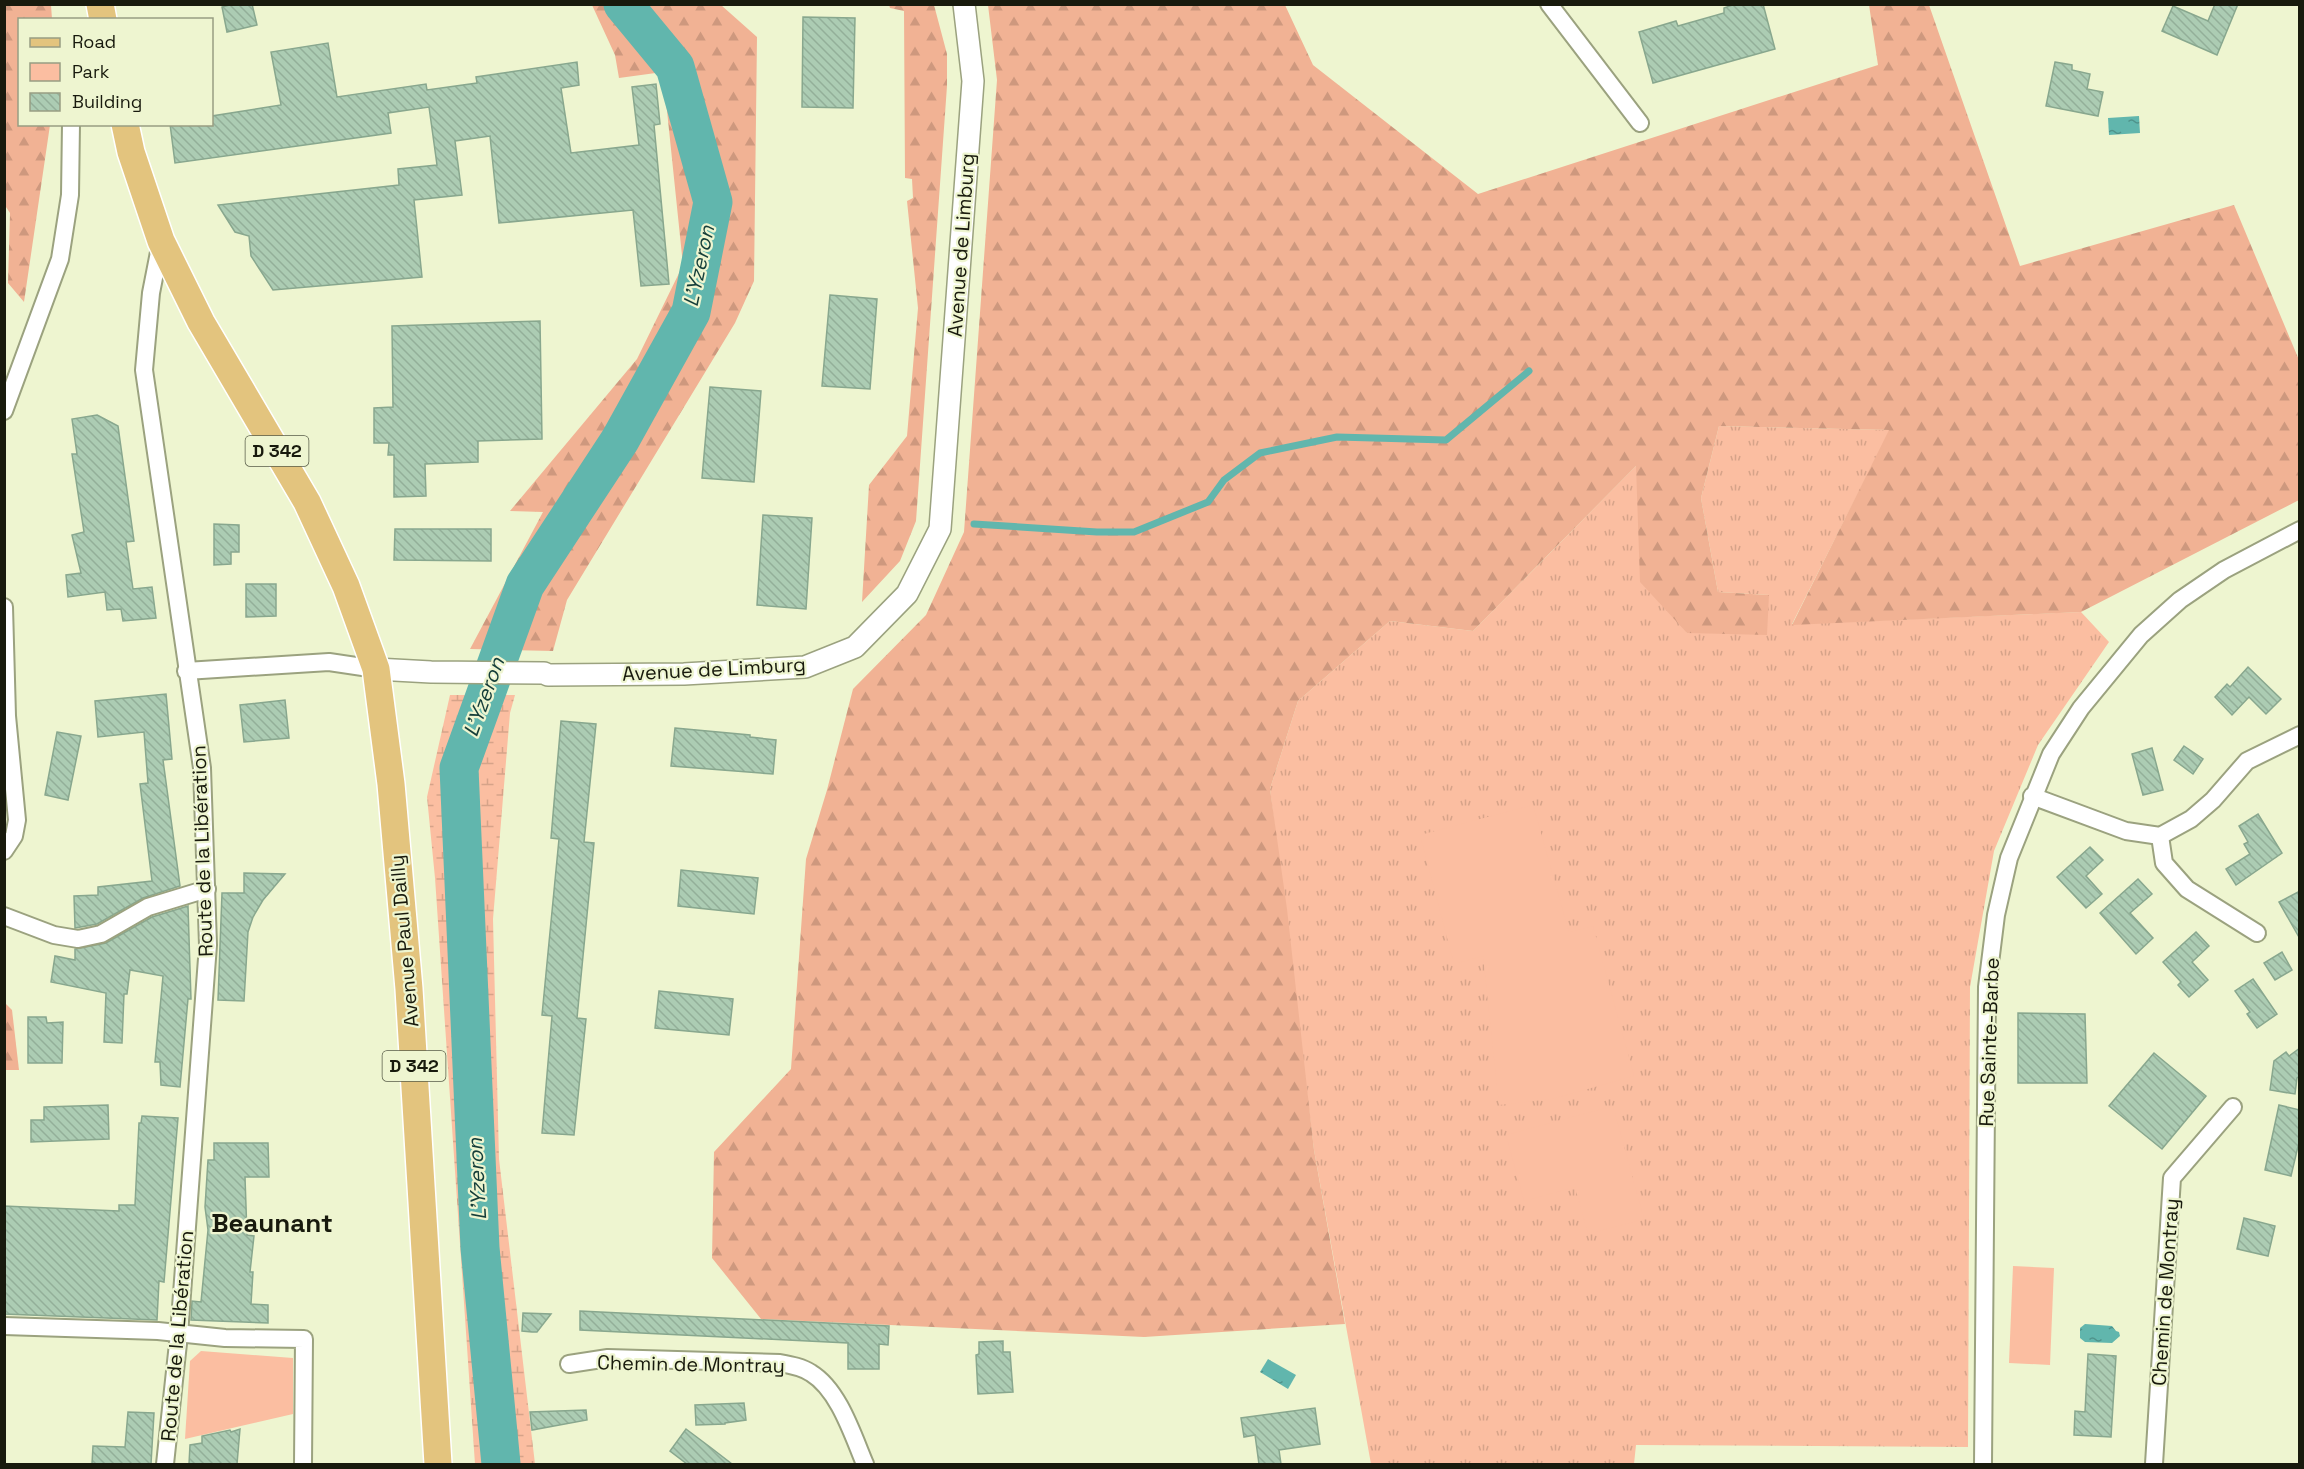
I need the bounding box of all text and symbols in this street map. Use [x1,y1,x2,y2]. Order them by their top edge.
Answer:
legend [18,18,213,126]
text: Road [72,30,116,53]
text: Park [72,60,110,83]
text: Building [72,90,142,113]
street label: Avenue de Limburg [942,152,980,338]
water label: L'Yzeron [677,222,721,309]
road number: D 342 [246,436,308,466]
street label: Avenue de Limburg [622,651,806,687]
water label: L'Yzeron [457,652,511,740]
street label: Route de la Libération [185,745,219,957]
street label: Avenue Paul Dailly [384,854,424,1028]
street label: Rue Sainte-Barbe [1973,957,2005,1127]
road number: D 342 [382,1051,446,1081]
water label: L'Yzeron [461,1136,492,1221]
street label: Chemin de Montray [2145,1197,2185,1387]
district label: Beaunant [211,1206,333,1240]
street label: Route de la Libération [155,1229,199,1443]
street label: Chemin de Montray [597,1349,785,1379]

